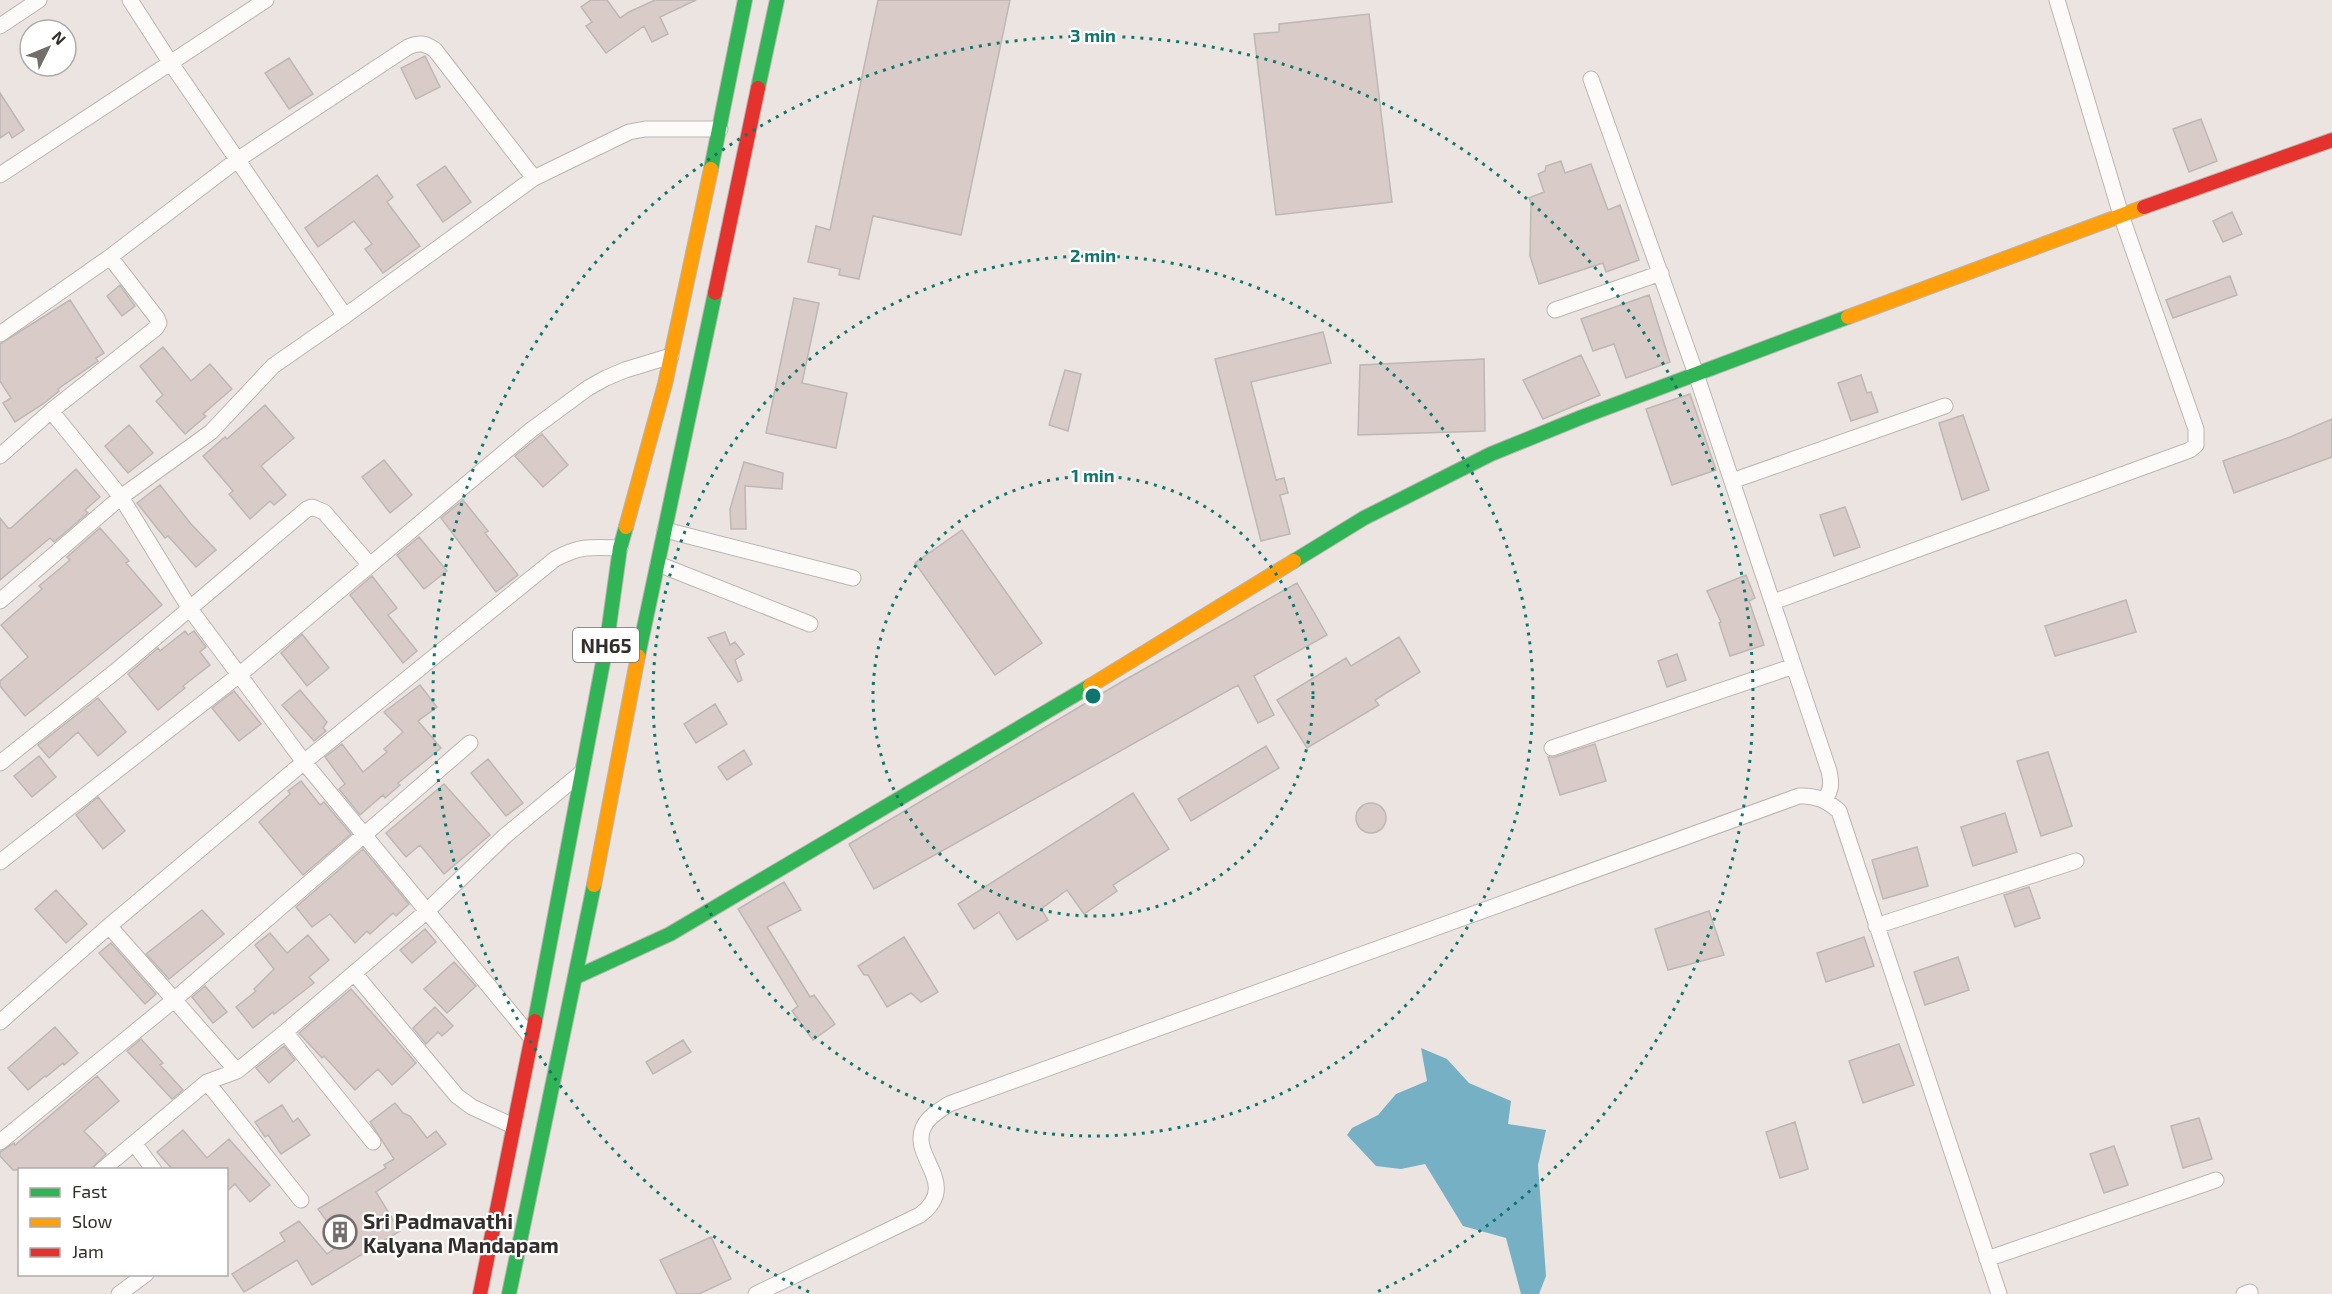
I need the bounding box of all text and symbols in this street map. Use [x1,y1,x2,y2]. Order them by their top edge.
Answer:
north arrow [18,18,78,78]
text: 3 min [1070,24,1116,46]
text: N [48,27,70,48]
text: 2 min [1070,244,1116,266]
text: 1 min [1071,464,1115,486]
road number: NH65 [573,628,639,662]
centre of rings [1083,686,1103,706]
legend [18,1168,228,1276]
text: Fast [72,1180,107,1202]
place label: Sri Padmavathi Kalyana Mandapam [363,1208,559,1258]
text: Slow [72,1210,113,1232]
building icon: Sri Padmavathi Kalyana Mandapam [322,1214,358,1250]
text: Jam [72,1240,104,1262]

